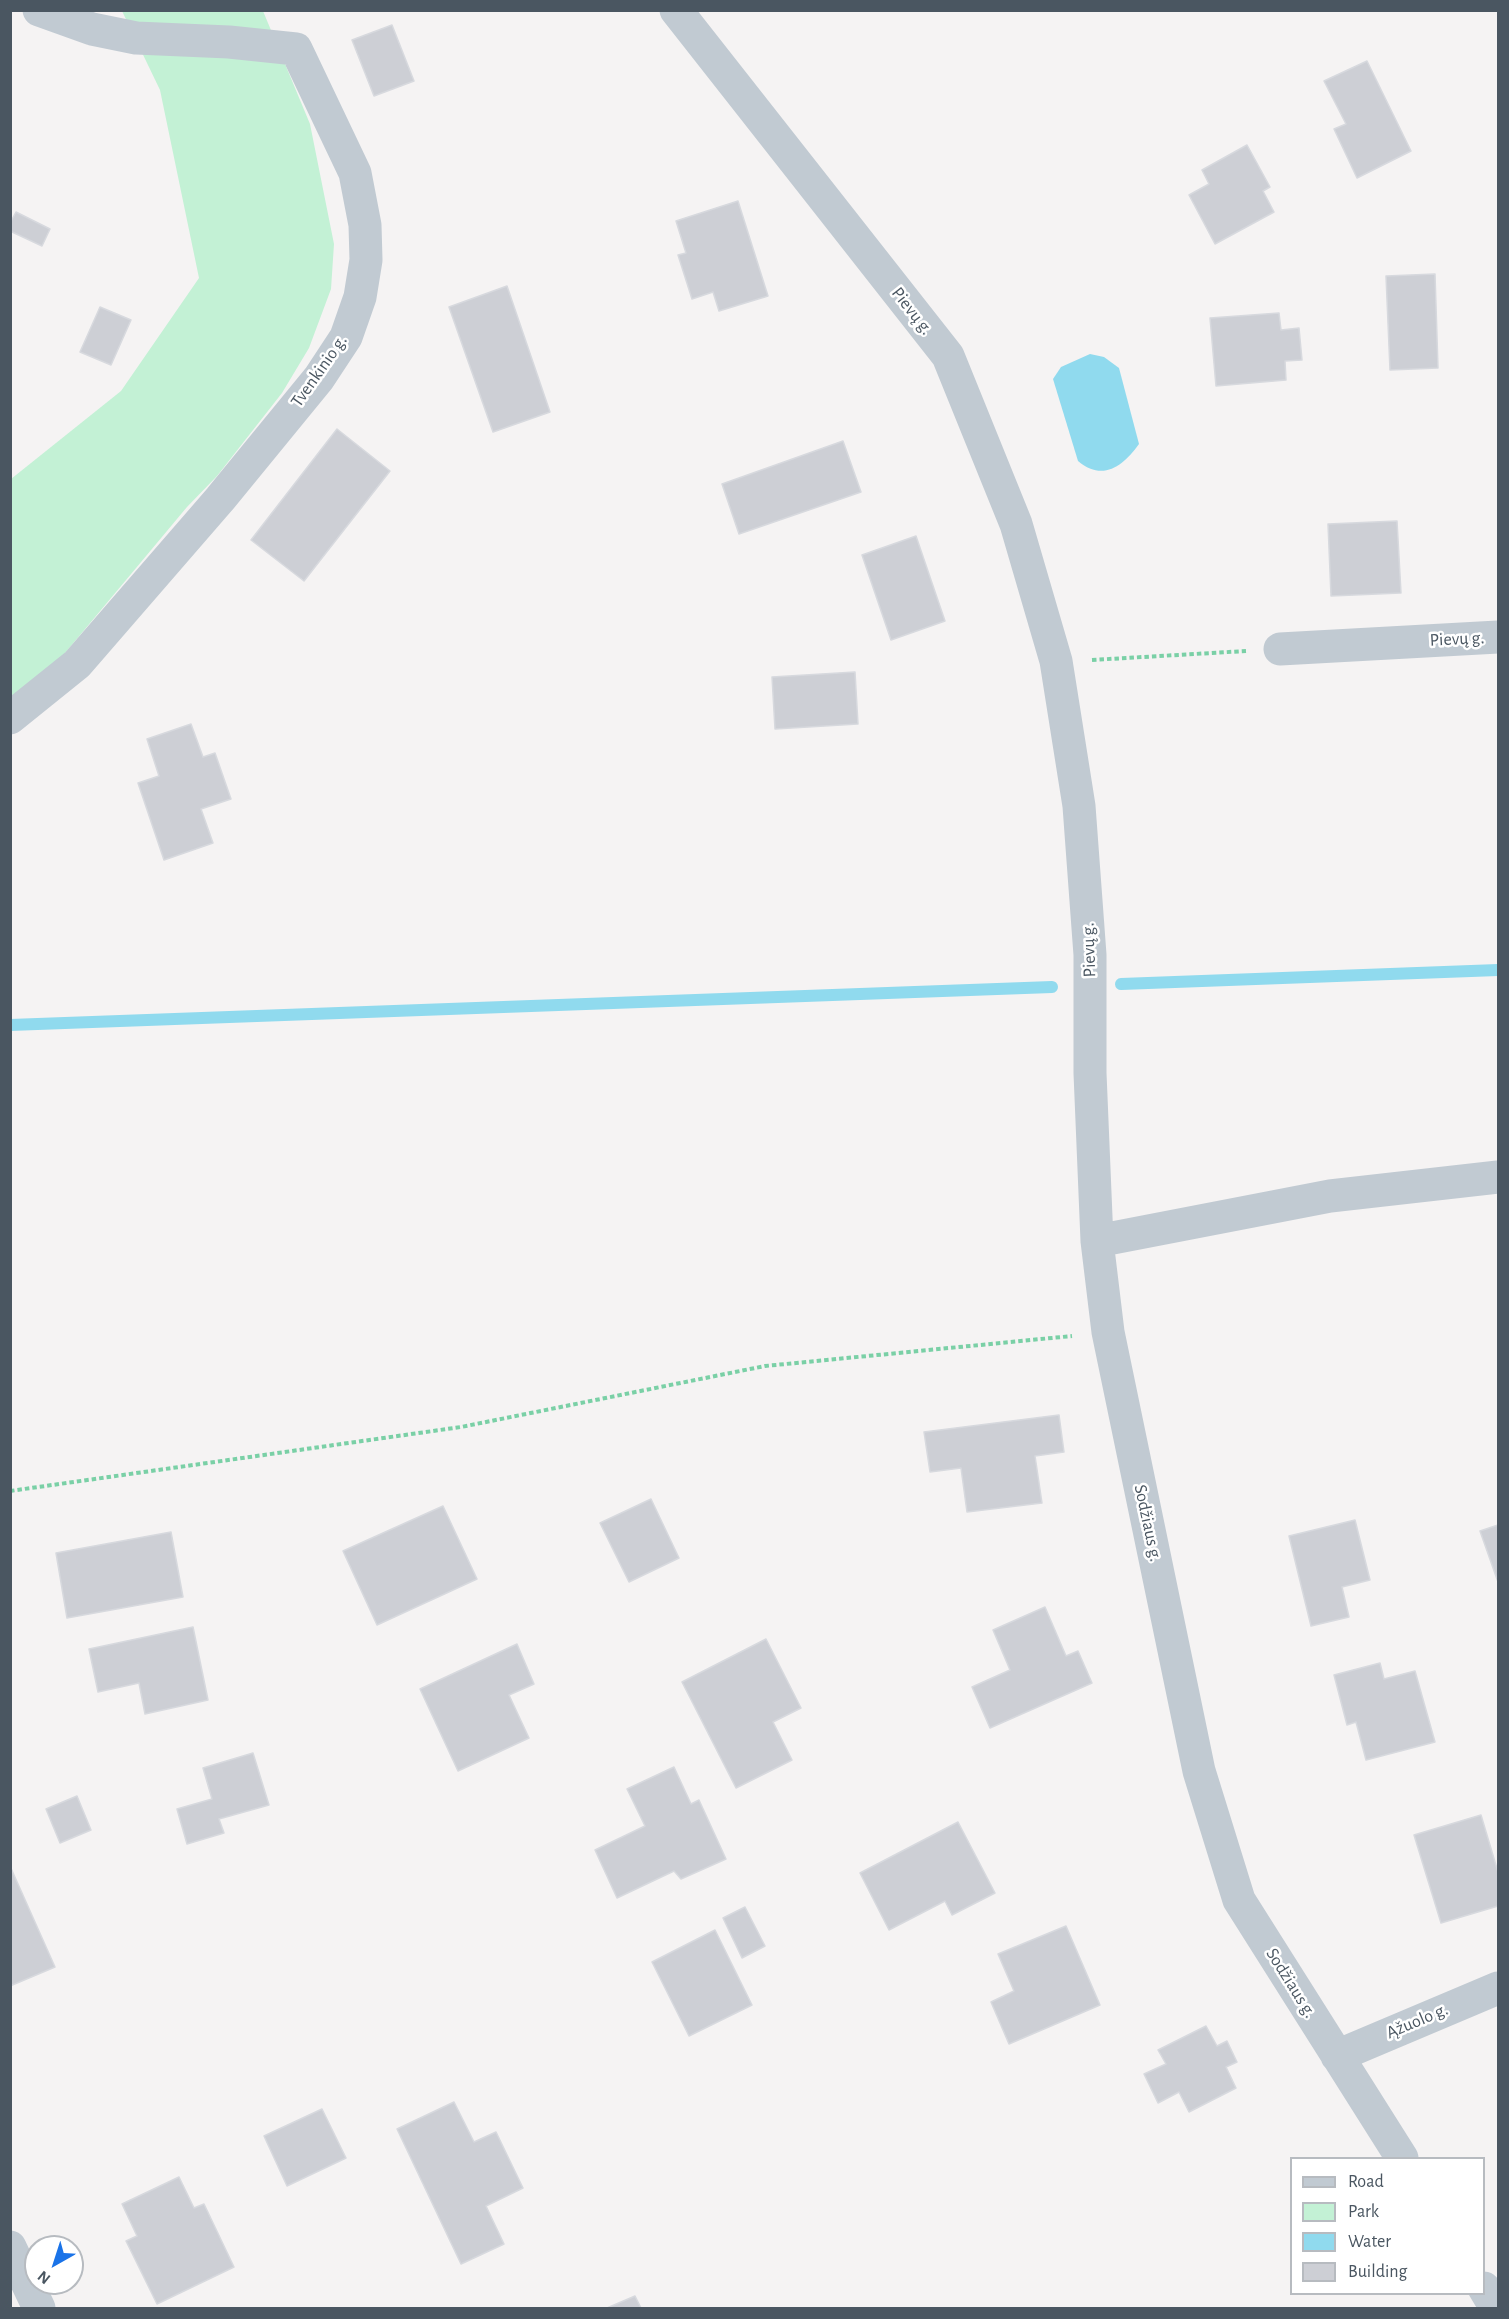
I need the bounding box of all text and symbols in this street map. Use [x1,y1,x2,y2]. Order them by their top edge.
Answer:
street label: Pievų g. [887,283,937,339]
street label: Tvenkinio g. [286,331,352,411]
street label: Pievų g. [1429,627,1485,651]
street label: Pievų g. [1077,922,1101,978]
street label: Sodžiaus g. [1129,1483,1167,1563]
street label: Sodžiaus g. [1261,1944,1321,2022]
street label: Ąžuolo g. [1383,1998,1451,2044]
legend [1290,2157,1485,2295]
text: Road [1348,2173,1384,2191]
text: Park [1348,2203,1379,2221]
text: Water [1348,2233,1391,2251]
north arrow [24,2235,84,2295]
text: Building [1348,2263,1407,2281]
text: N [35,2268,53,2287]

